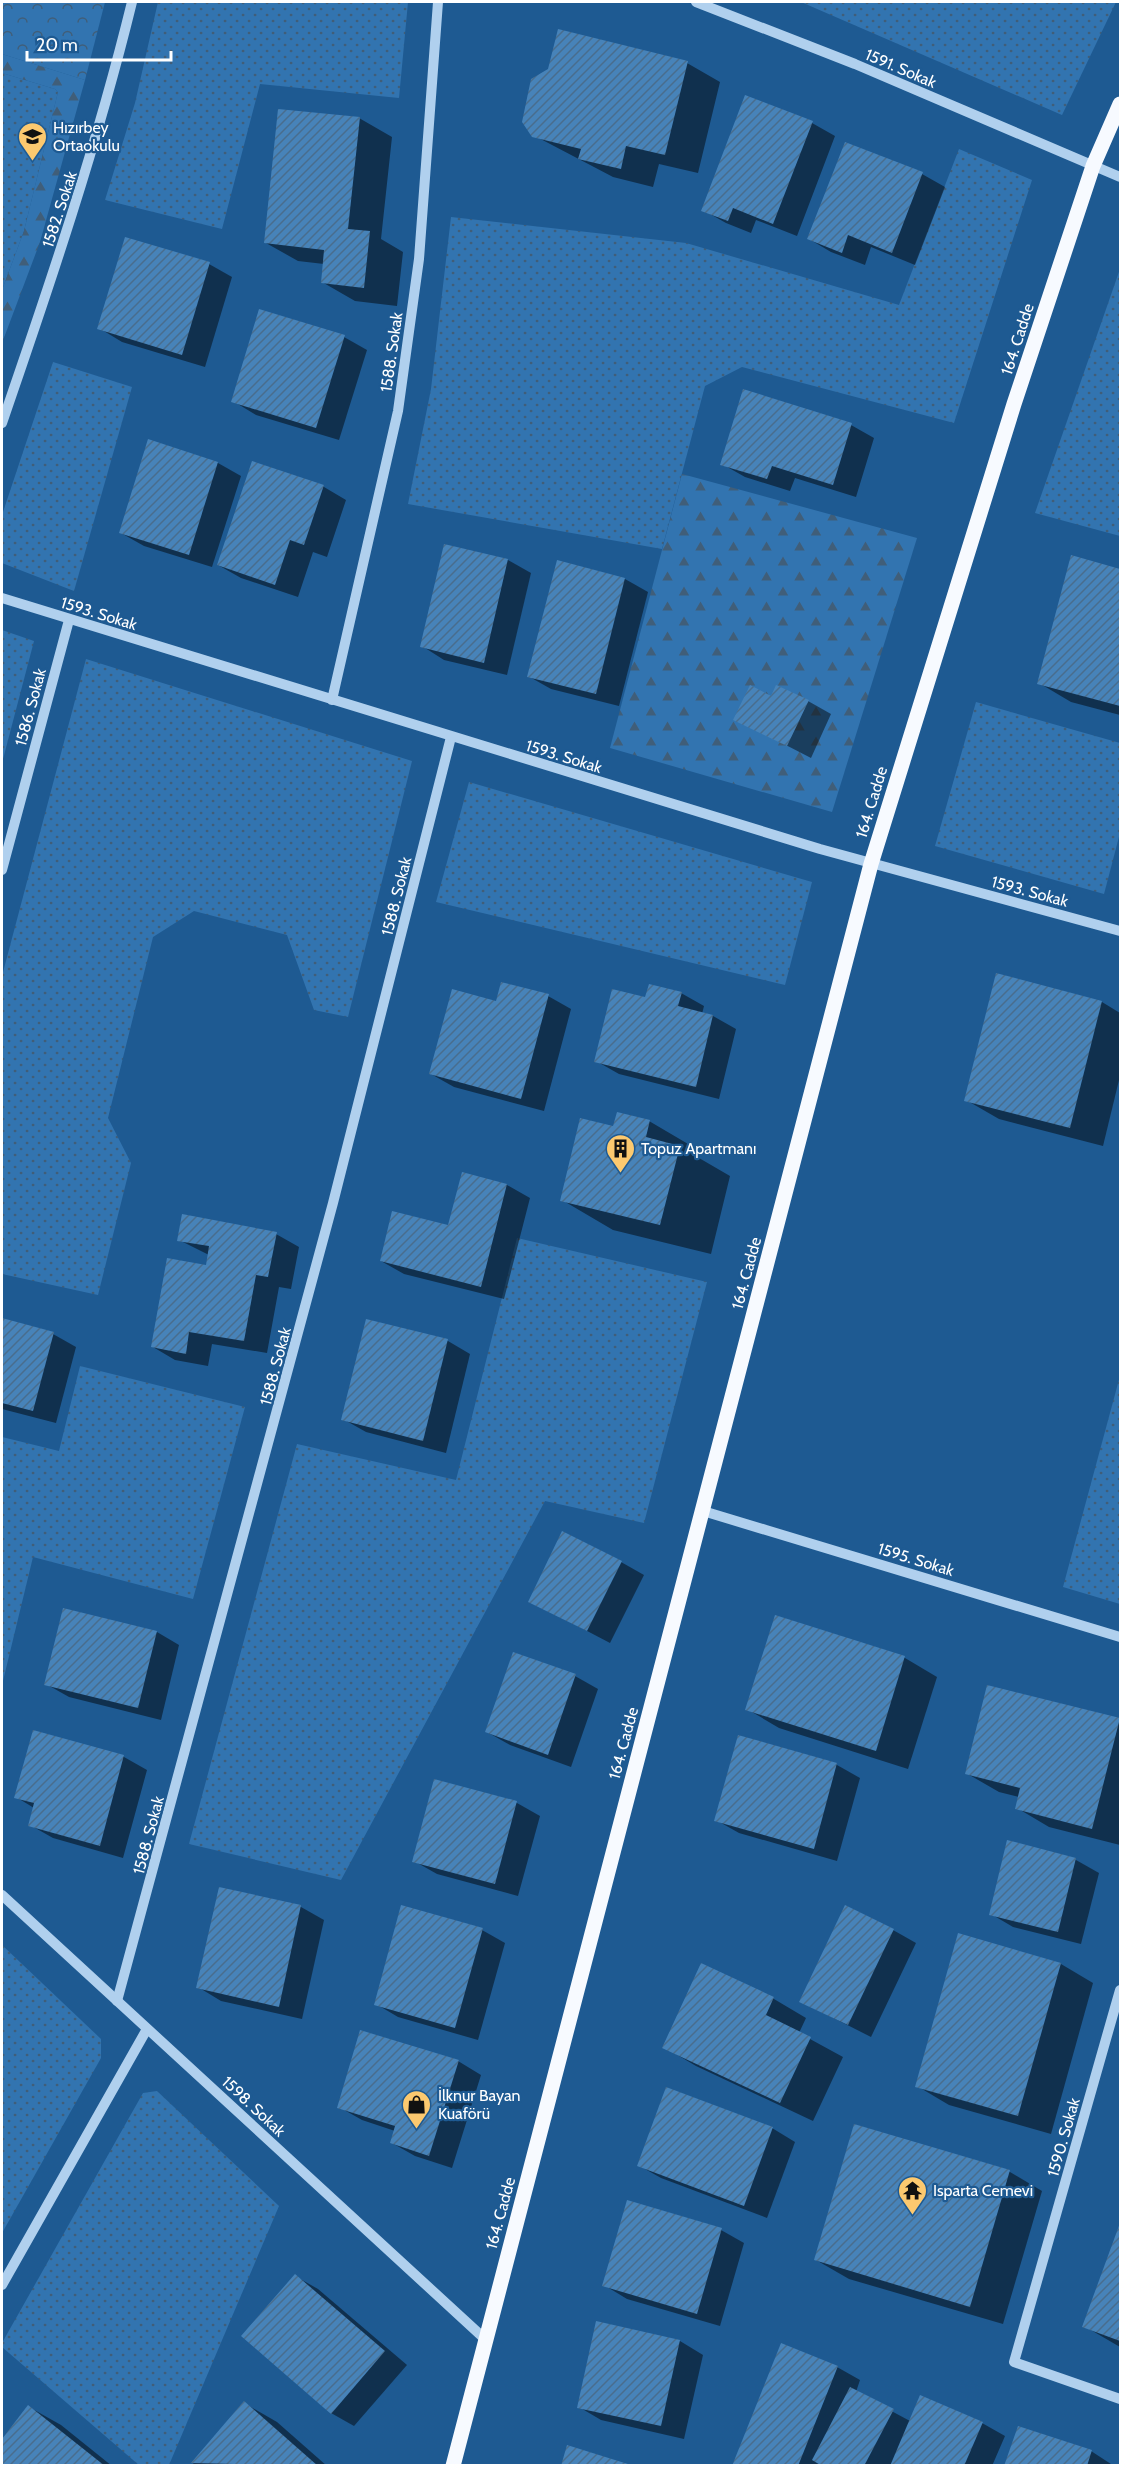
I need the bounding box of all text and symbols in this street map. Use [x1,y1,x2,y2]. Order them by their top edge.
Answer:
scale bar [27,24,171,62]
text: 20 m [36,34,78,56]
street label: 1591. Sokak [862,45,940,92]
place label: Hızırbey Ortaokulu [53,118,120,155]
school or university icon: Hızırbey Ortaokulu [16,120,48,162]
street label: 1582. Sokak [38,168,81,250]
street label: 164. Cadde [997,301,1038,377]
street label: 1588. Sokak [377,310,407,393]
street label: 1593. Sokak [58,593,140,634]
street label: 1586. Sokak [11,665,50,748]
street label: 1593. Sokak [523,736,605,777]
street label: 164. Cadde [852,764,891,840]
street label: 1588. Sokak [378,854,416,937]
street label: 1593. Sokak [989,872,1071,911]
building icon: Topuz Apartmanı [604,1132,636,1174]
place label: Topuz Apartmanı [641,1139,756,1158]
street label: 164. Cadde [728,1235,765,1311]
street label: 1588. Sokak [256,1324,295,1407]
street label: 1595. Sokak [875,1539,957,1580]
street label: 164. Cadde [605,1705,642,1781]
street label: 1588. Sokak [129,1793,168,1876]
street label: 1598. Sokak [218,2072,290,2141]
place label: İlknur Bayan Kuaförü [438,2086,521,2123]
shop icon: İlknur Bayan Kuaförü [401,2088,433,2130]
street label: 1590. Sokak [1043,2095,1084,2179]
temple icon: Isparta Cemevi [896,2174,928,2216]
street label: 164. Cadde [482,2175,519,2251]
place label: Isparta Cemevi [933,2181,1033,2200]

